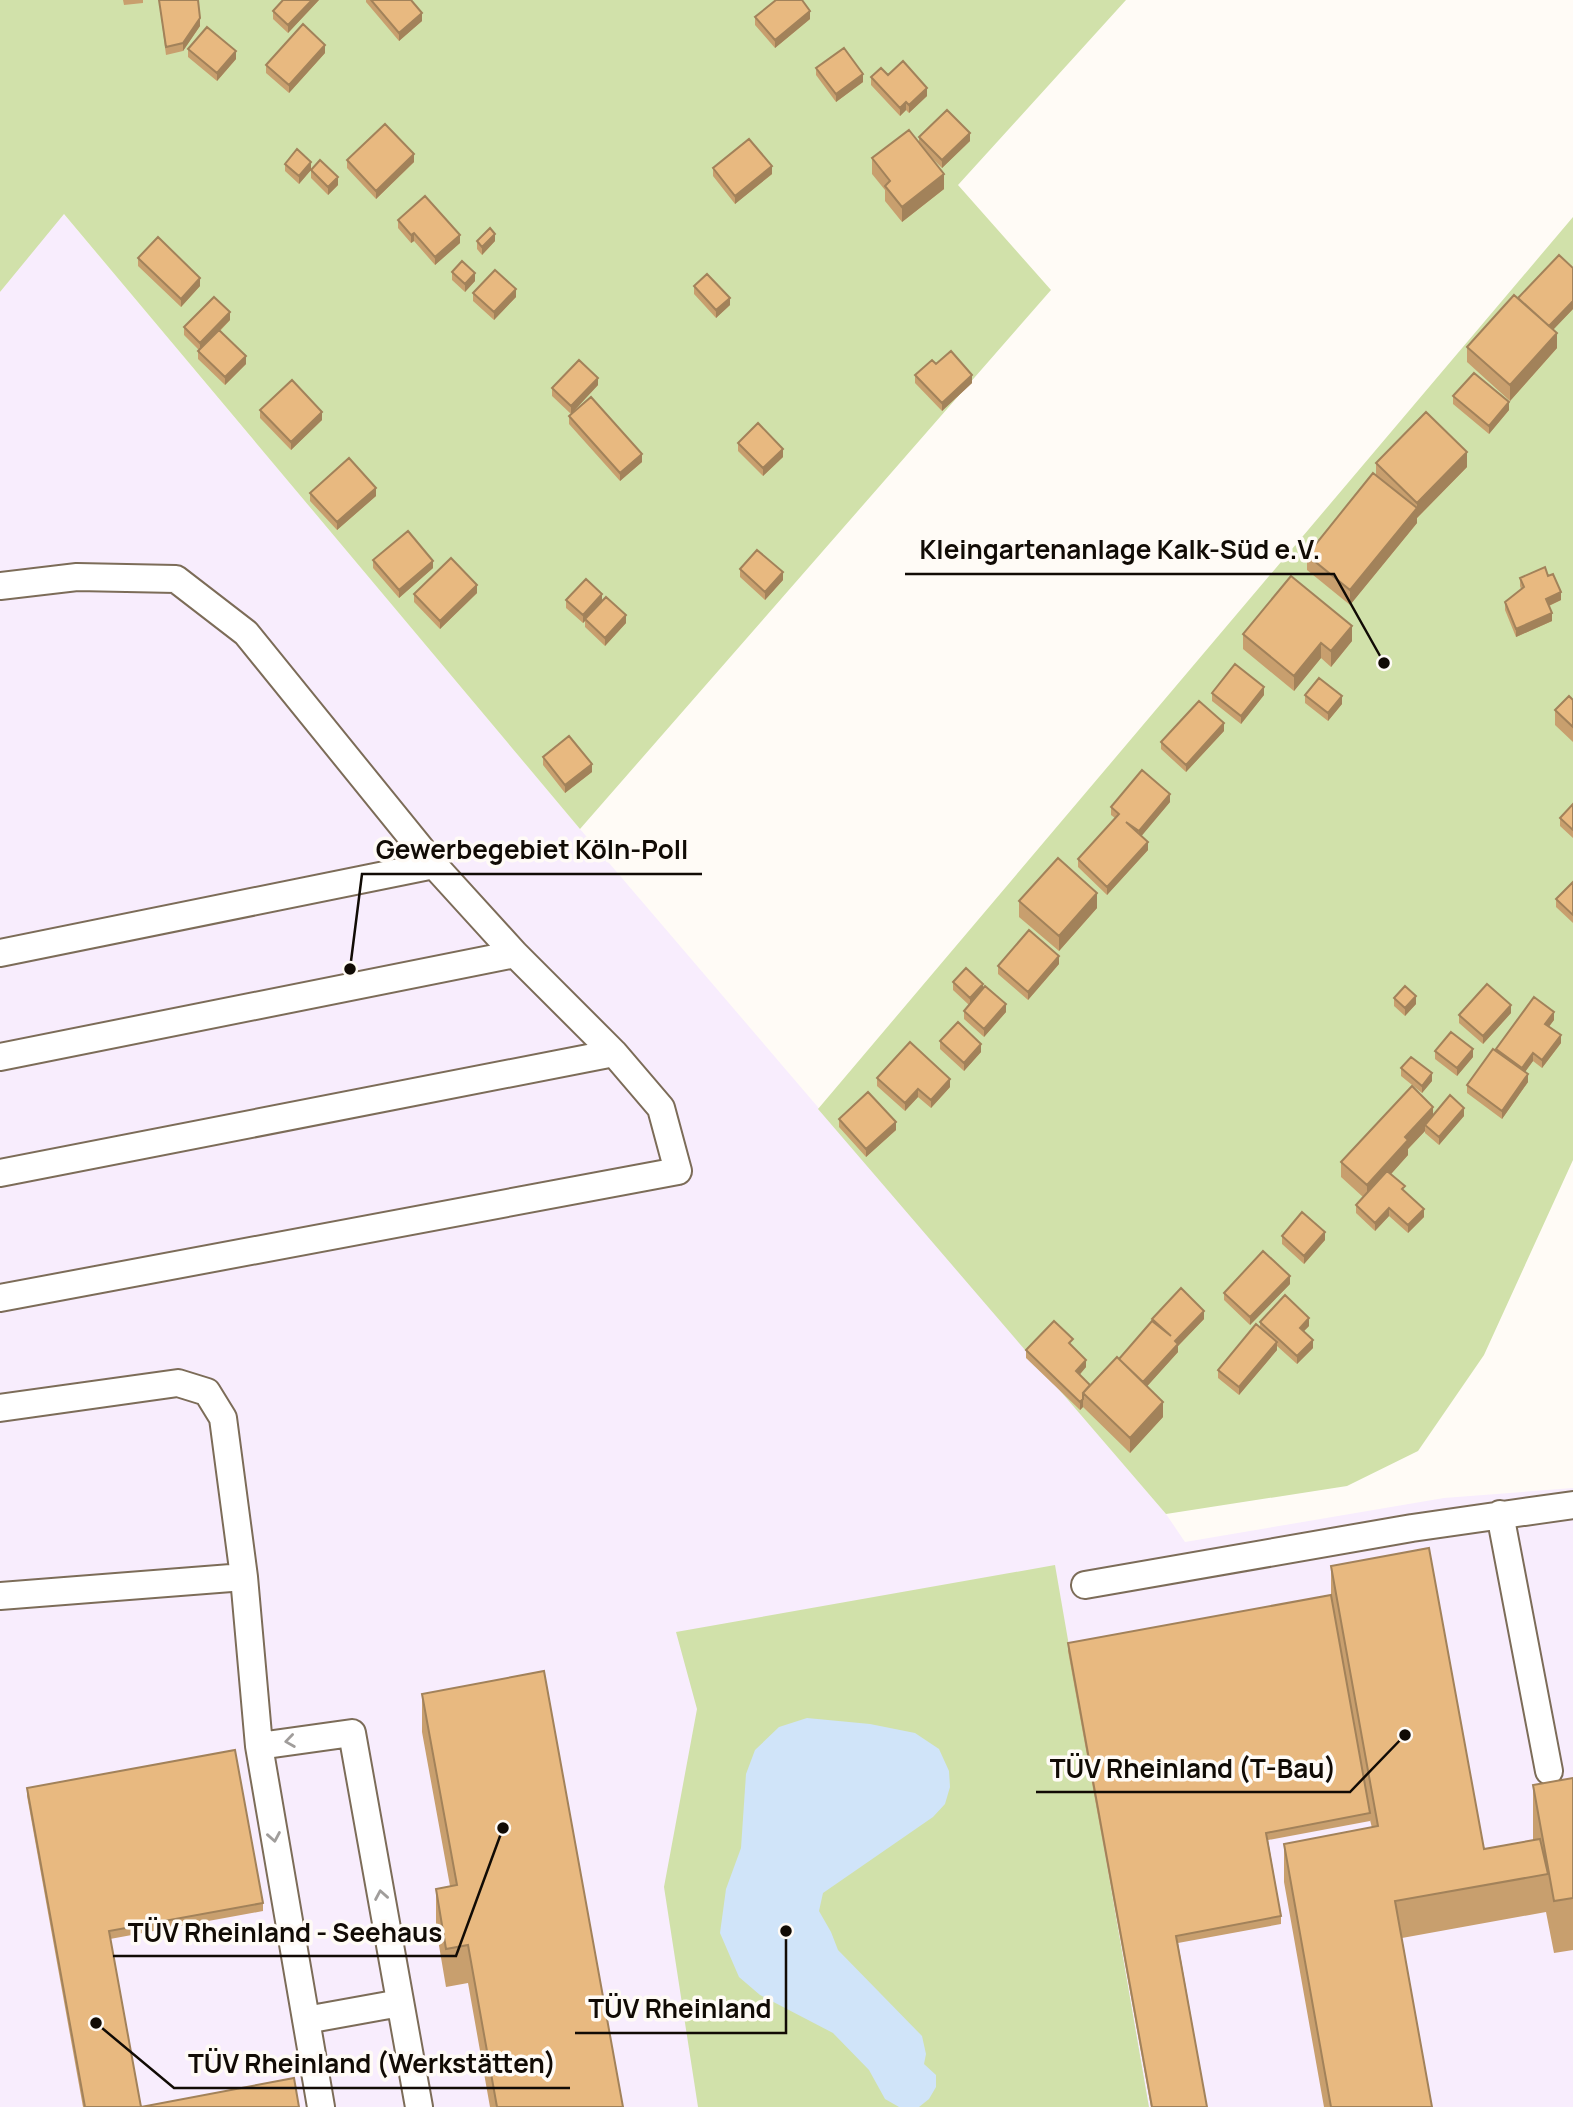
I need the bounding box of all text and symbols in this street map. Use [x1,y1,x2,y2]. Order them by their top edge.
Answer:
callout: Kleingartenanlage Kalk-Süd e.V. [905,527,1334,574]
text: Kleingartenanlage Kalk-Süd e.V. [920,531,1320,567]
callout: Gewerbegebiet Köln-Poll [362,827,702,874]
text: Gewerbegebiet Köln-Poll [376,831,688,867]
one-way arrow [284,1734,296,1749]
callout: TÜV Rheinland (T-Bau) [1036,1745,1350,1792]
text: TÜV Rheinland (T-Bau) [1050,1750,1336,1786]
one-way arrow [266,1831,281,1843]
one-way arrow [374,1889,389,1901]
callout: TÜV Rheinland - Seehaus [113,1909,456,1956]
text: TÜV Rheinland - Seehaus [128,1914,442,1950]
callout: TÜV Rheinland [575,1986,786,2033]
text: TÜV Rheinland [588,1990,772,2026]
callout: TÜV Rheinland (Werkstätten) [174,2041,570,2088]
text: TÜV Rheinland (Werkstätten) [188,2045,556,2081]

